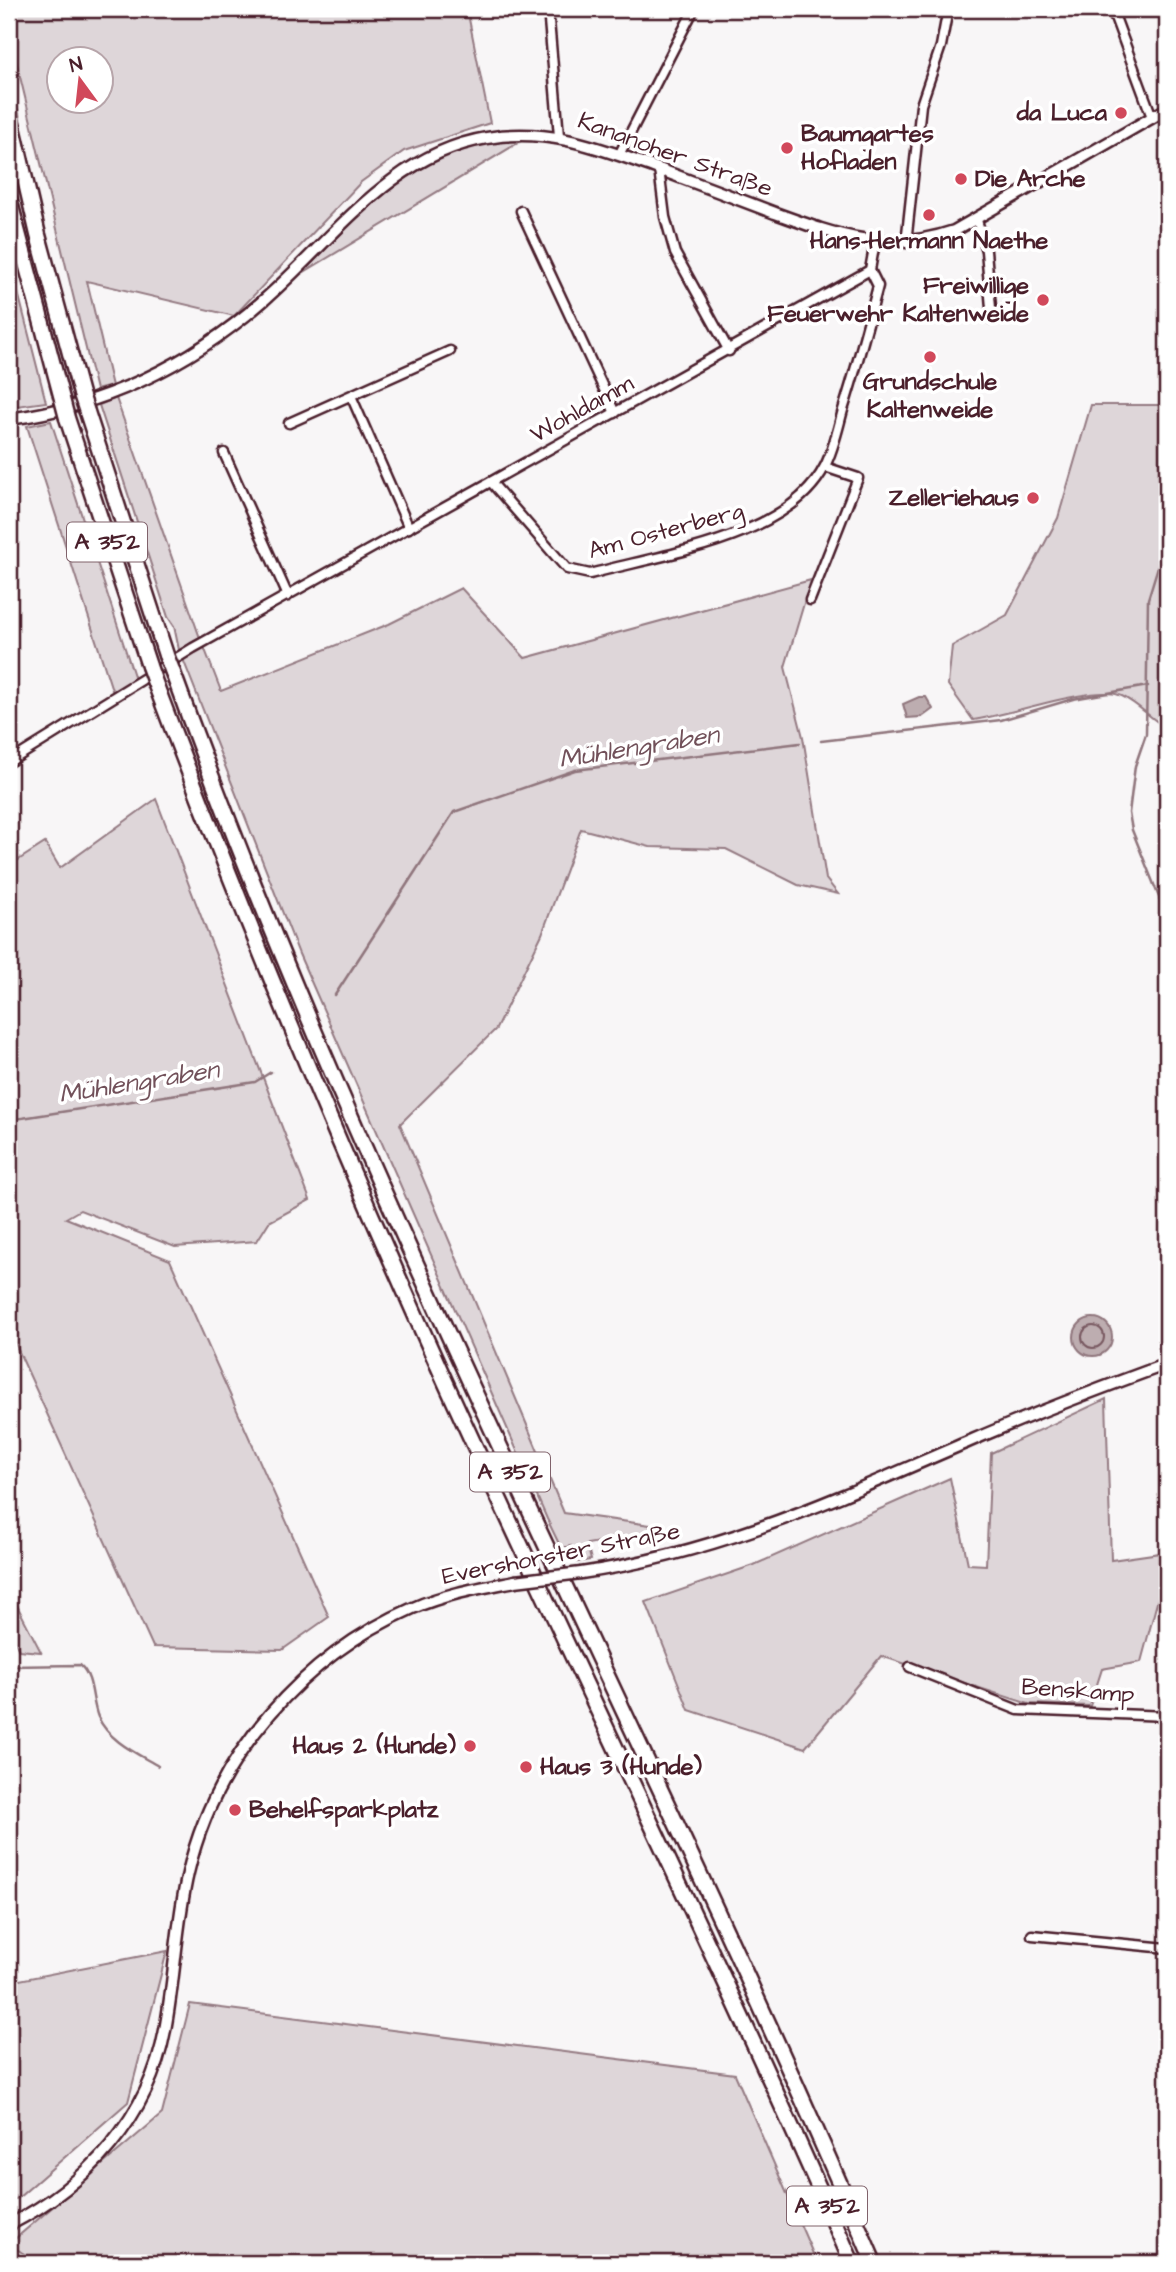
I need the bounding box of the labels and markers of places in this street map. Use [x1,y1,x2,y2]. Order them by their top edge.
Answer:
place label: da Luca [1016,96,1108,130]
marker: da Luca [1113,105,1129,121]
place label: Baumgartes Hofladen [801,117,934,179]
marker: Baumgartes Hofladen [779,140,795,156]
place label: Die Arche [975,162,1085,196]
marker: Die Arche [953,171,969,187]
marker: Hans-Hermann Naethe [921,207,937,223]
place label: Hans-Hermann Naethe [810,224,1048,258]
place label: Freiwillige Feuerwehr Kaltenweide [767,269,1029,331]
marker: Freiwillige Feuerwehr Kaltenweide [1035,292,1051,308]
marker: Grundschule Kaltenweide [922,349,938,365]
place label: Grundschule Kaltenweide [863,365,997,427]
place label: Zelleriehaus [888,481,1019,515]
marker: Zelleriehaus [1025,490,1041,506]
place label: Haus 2 (Hunde) [292,1729,457,1763]
marker: Haus 2 (Hunde) [462,1738,478,1754]
place label: Haus 3 (Hunde) [540,1750,703,1784]
marker: Haus 3 (Hunde) [518,1759,534,1775]
place label: Behelfsparkplatz [249,1793,440,1827]
marker: Behelfsparkplatz [227,1802,243,1818]

